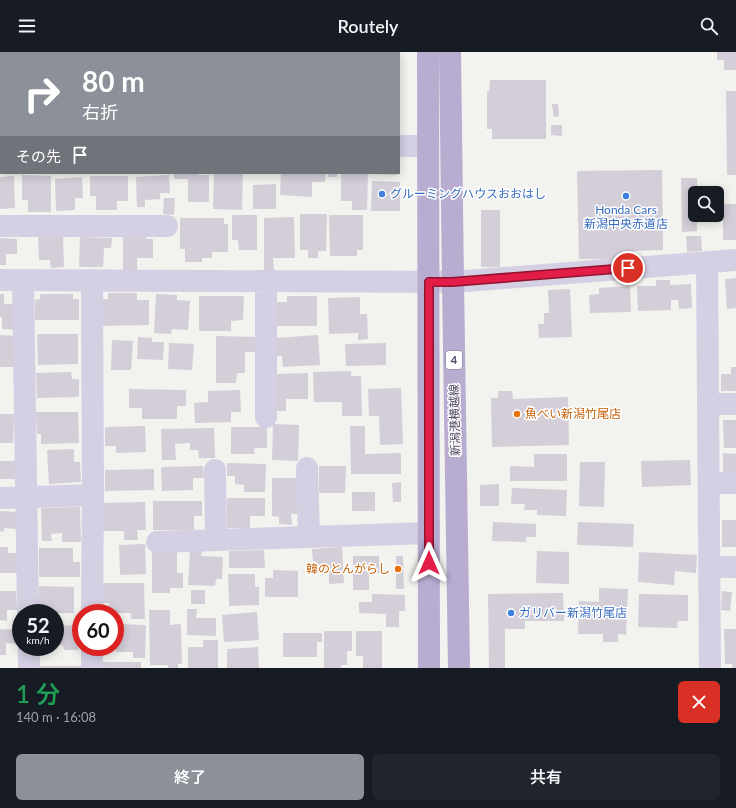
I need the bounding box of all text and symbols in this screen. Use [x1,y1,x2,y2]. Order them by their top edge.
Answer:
icon: menu [16,15,38,37]
text: Routely [337,15,399,37]
icon: search [698,15,720,37]
text: 80 m [82,64,145,98]
icon: right [16,68,68,120]
text: 右折 [82,101,118,123]
icon: arrive [69,144,91,166]
text: その先 [16,147,61,165]
place label: グルーミングハウスおおはし [390,186,546,201]
map controls [688,186,724,222]
button: search [688,186,724,222]
marker: グルーミングハウスおおはし [377,189,387,199]
marker: Honda Cars 新潟中央赤道店 [621,191,631,201]
place label: Honda Cars 新潟中央赤道店 [584,202,668,231]
pin [611,251,645,285]
icon: arrive [617,257,639,279]
road number: 4 [446,351,462,369]
street label: 新潟港横越線 [446,384,463,456]
place label: 魚べい新潟竹尾店 [525,406,621,421]
marker: 魚べい新潟竹尾店 [512,409,522,419]
position arrow [408,542,450,584]
place label: 韓のとんがらし [306,561,390,576]
marker: 韓のとんがらし [393,564,403,574]
speed limit sign: 60 [72,604,124,656]
place label: ガリバー新潟竹尾店 [519,605,627,620]
marker: ガリバー新潟竹尾店 [506,608,516,618]
text: 52 [26,613,50,637]
text: km/h [26,634,50,646]
text: 1 分 [16,679,60,708]
button: close [678,681,720,723]
text: 140 m · 16:08 [16,709,96,725]
button: 終了 [16,754,364,800]
button: 共有 [372,754,720,800]

